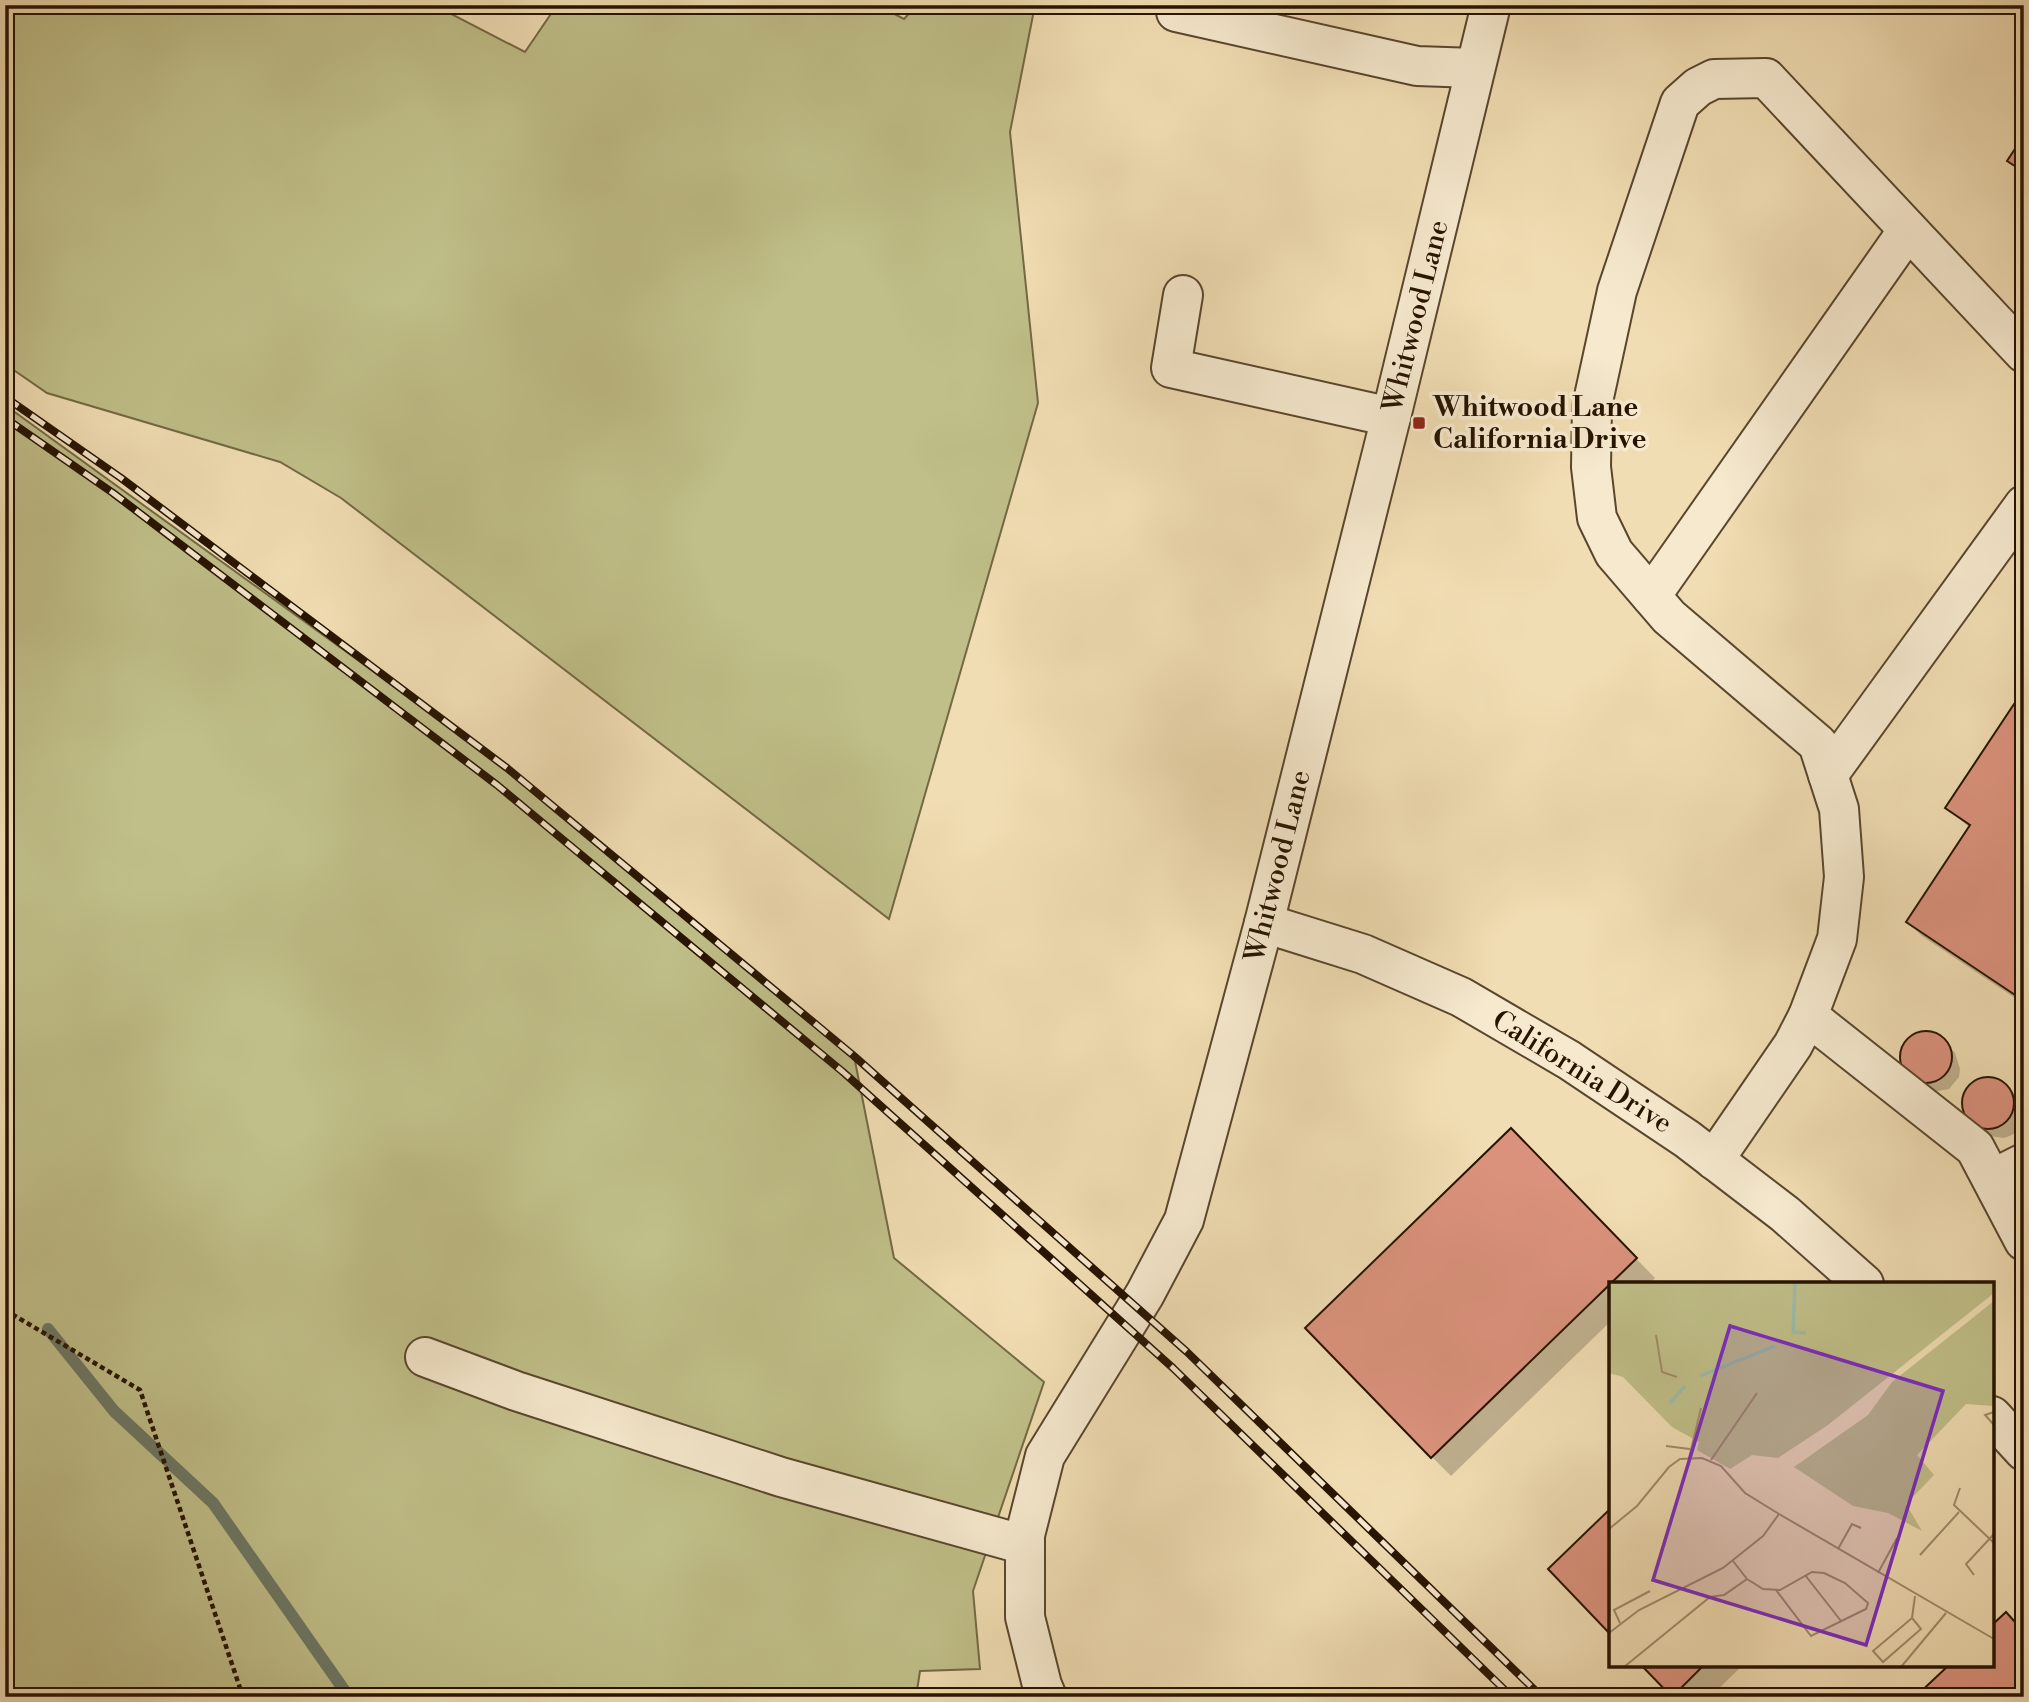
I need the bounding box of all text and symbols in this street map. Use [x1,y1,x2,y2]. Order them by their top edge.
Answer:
street label: Whitwood Lane [1375,216,1457,417]
place label: Whitwood Lane California Drive [1432,390,1646,457]
marker: Whitwood Lane California Drive [1411,415,1427,431]
street label: Whitwood Lane [1237,766,1319,967]
street label: California Drive [1485,1003,1679,1141]
inset map [1609,1282,1994,1667]

